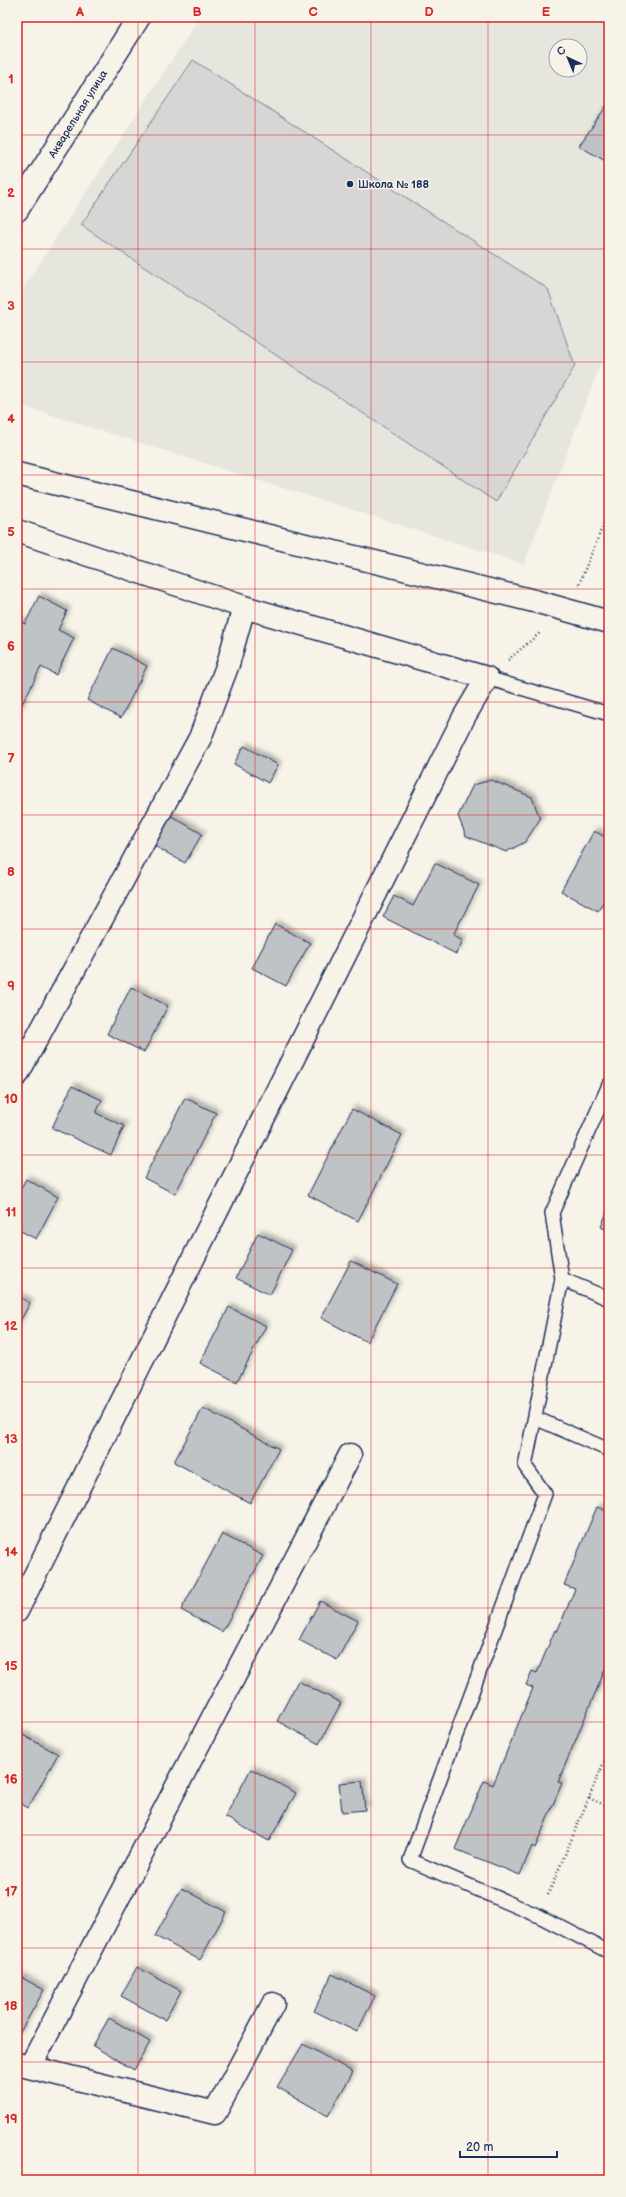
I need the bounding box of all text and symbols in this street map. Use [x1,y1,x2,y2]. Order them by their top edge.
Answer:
text: A [75,4,84,20]
text: B [192,4,202,20]
text: C [308,4,318,20]
text: D [424,4,434,20]
text: E [542,4,551,20]
north arrow [548,38,588,78]
text: С [554,44,569,59]
street label: Акварельная улица [45,67,111,161]
text: 1 [8,71,14,87]
place label: Школа № 188 [358,178,430,191]
marker: Школа № 188 [345,179,355,189]
text: 2 [7,185,15,201]
text: 3 [7,298,15,314]
text: 4 [7,411,15,427]
text: 5 [7,524,15,540]
text: 6 [7,638,15,654]
text: 7 [7,751,15,767]
text: 8 [7,864,15,880]
text: 9 [7,978,15,994]
text: 10 [4,1091,18,1107]
text: 11 [6,1204,16,1220]
text: 12 [4,1318,18,1334]
text: 13 [4,1431,18,1447]
text: 14 [4,1544,18,1560]
text: 15 [5,1658,18,1674]
text: 16 [4,1771,18,1787]
text: 17 [5,1884,17,1900]
text: 18 [4,1998,18,2014]
text: 19 [4,2111,18,2127]
scale bar [460,2133,557,2159]
text: 20 m [466,2140,493,2155]

